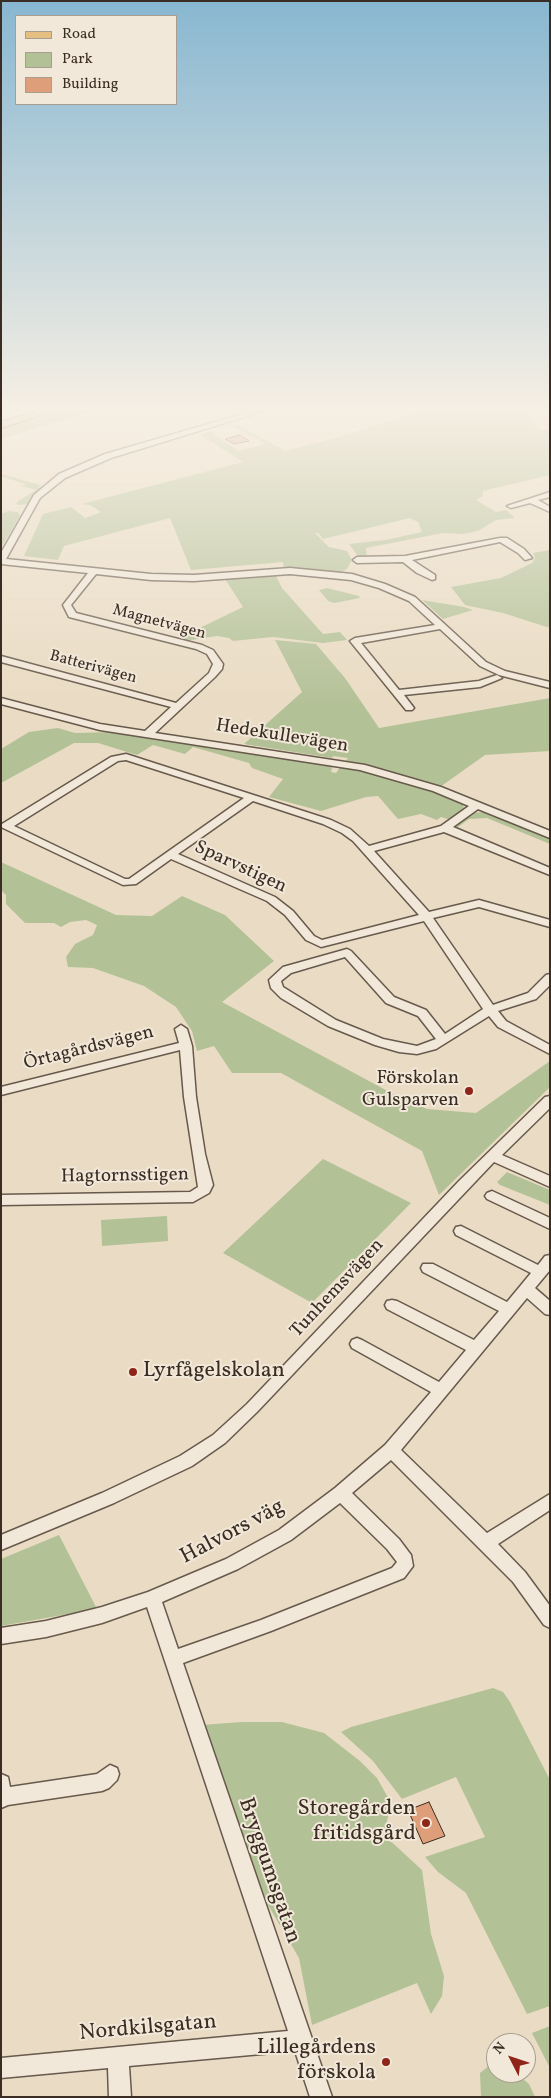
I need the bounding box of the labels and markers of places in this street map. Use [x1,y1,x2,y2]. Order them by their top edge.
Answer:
place label: Förskolan Gulsparven [362,1069,459,1113]
marker: Förskolan Gulsparven [463,1085,475,1097]
place label: Lyrfågelskolan [143,1359,285,1385]
marker: Lyrfågelskolan [127,1366,139,1378]
place label: Storegården fritidsgård [298,1797,416,1848]
marker: Storegården fritidsgård [420,1817,432,1829]
place label: Lillegårdens förskola [257,2036,376,2088]
marker: Lillegårdens förskola [380,2056,392,2068]

